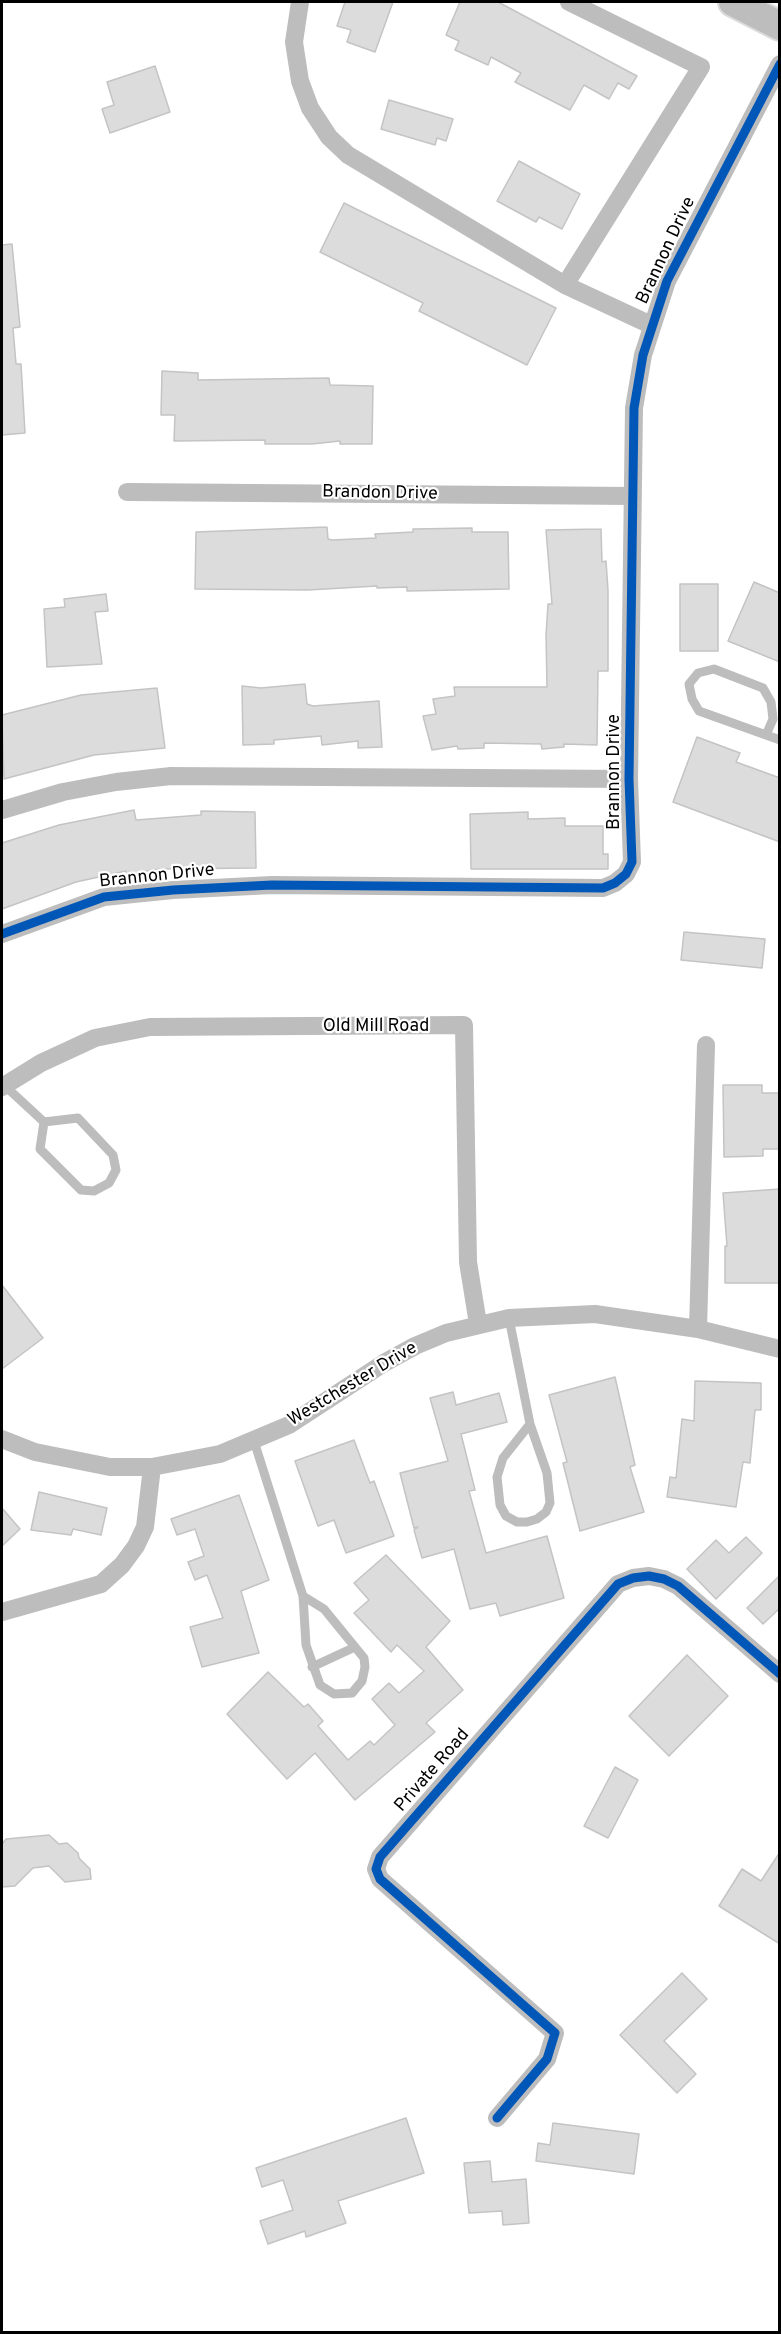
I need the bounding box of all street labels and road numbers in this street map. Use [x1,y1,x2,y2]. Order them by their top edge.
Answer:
street label: Brannon Drive [633,194,701,308]
street label: Brandon Drive [322,482,438,506]
street label: Brannon Drive [604,714,626,830]
street label: Brannon Drive [98,860,216,894]
street label: Old Mill Road [323,1016,429,1038]
street label: Westchester Drive [285,1338,421,1432]
street label: Private Road [391,1725,475,1817]

